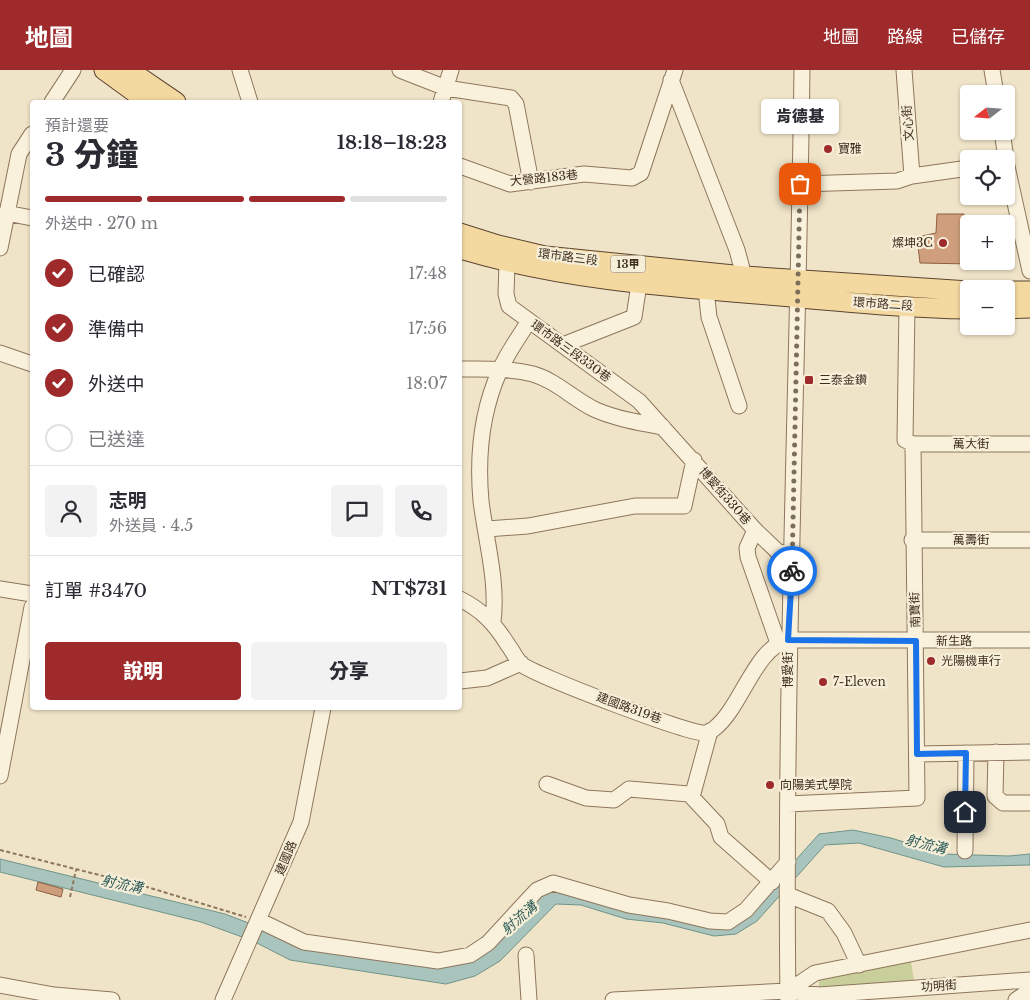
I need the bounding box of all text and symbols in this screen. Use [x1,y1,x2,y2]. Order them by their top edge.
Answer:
text: 地圖 [25,23,73,52]
text: 地圖 [823,26,859,48]
text: 路線 [887,26,923,48]
text: 已儲存 [951,26,1005,48]
north arrow [960,85,1015,140]
map controls [960,85,1015,335]
callout: 肯德基 [761,99,839,134]
street label: 文心街 [899,105,916,142]
text: 肯德基 [776,106,824,126]
text: 預計還要 [45,115,109,135]
text: 18:18–18:23 [337,131,447,154]
text: 3 分鐘 [45,135,138,175]
place label: 寶雅 [838,141,862,156]
marker: 寶雅 [822,143,834,155]
button: locate [960,150,1015,205]
pin [779,163,821,205]
street label: 大營路183巷 [509,166,579,189]
icon: bag [786,170,814,198]
text: 外送中 · 270 m [45,213,158,233]
button: + [960,215,1015,270]
place label: 燦坤3C [892,235,933,250]
marker: 燦坤3C [937,237,949,249]
street label: 環市路三段 [537,245,599,268]
road number: 13甲 [610,255,646,272]
icon: check [45,259,73,287]
text: 已確認 [88,263,145,286]
text: 17:48 [408,263,447,283]
button: − [960,280,1015,335]
street label: 環市路二段 [853,294,913,313]
icon: check [45,314,73,342]
street label: 環市路三段330巷 [528,317,614,385]
text: 準備中 [88,318,145,341]
text: 17:56 [408,318,447,338]
icon: check [45,369,73,397]
place label: 三泰金鑽 [819,372,867,387]
text: 外送中 [88,373,145,396]
text: 18:07 [406,373,447,393]
marker: 三泰金鑽 [803,374,815,386]
text: 已送達 [88,428,145,451]
street label: 萬大街 [953,436,989,451]
street label: 博愛街330巷 [696,464,754,528]
button: person [45,485,97,537]
button: chat [331,485,383,537]
button: phone [395,485,447,537]
text: 志明 [109,489,147,512]
text: 外送員 · 4.5 [109,515,193,535]
street label: 萬壽街 [953,532,989,547]
courier [767,546,817,596]
icon: bike [778,557,806,585]
text: NT$731 [371,577,447,600]
text: 訂單 #3470 [45,579,147,602]
street label: 南寶街 [906,592,923,628]
street label: 新生路 [936,633,972,648]
button: 說明 [45,642,241,700]
button: 分享 [251,642,447,700]
street label: 博愛街 [780,652,795,688]
place label: 光陽機車行 [941,653,1001,668]
marker: 光陽機車行 [925,655,937,667]
place label: 7-Eleven [833,674,886,689]
marker: 7-Eleven [817,676,829,688]
street label: 建國路319巷 [594,689,664,726]
place label: 向陽美式學院 [780,777,852,792]
marker: 向陽美式學院 [764,779,776,791]
pin [944,791,986,833]
icon: home [951,798,979,826]
water label: 射流溝 [903,830,950,858]
street label: 建國路 [272,838,299,877]
water label: 射流溝 [100,871,146,898]
water label: 射流溝 [497,896,542,939]
street label: 功明街 [920,977,957,994]

